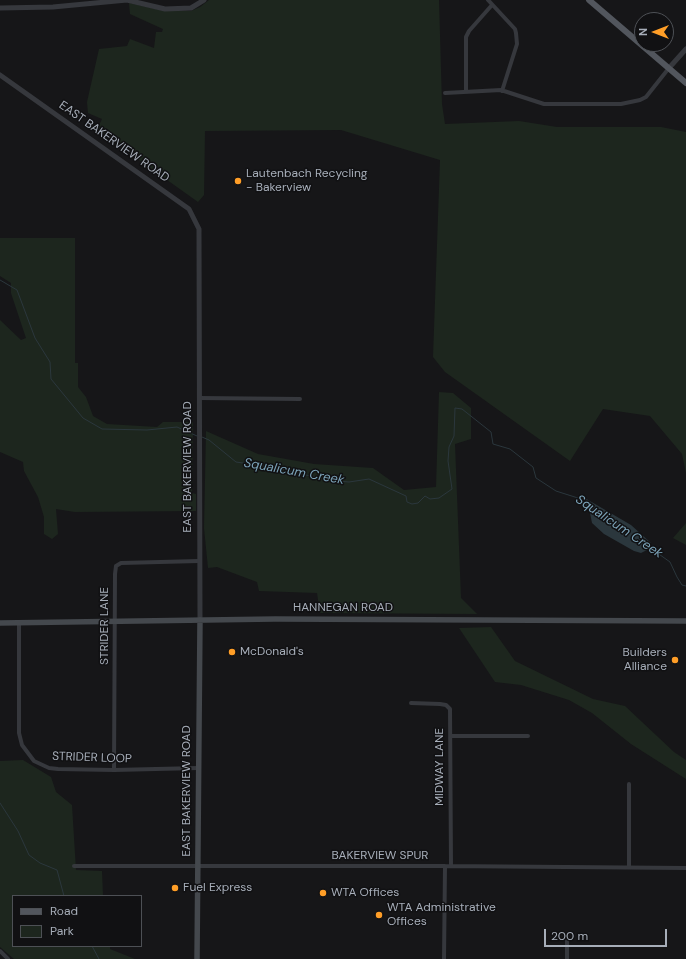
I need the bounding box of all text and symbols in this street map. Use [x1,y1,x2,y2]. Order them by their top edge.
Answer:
north arrow [634,12,674,52]
text: N [636,28,650,36]
street label: EAST BAKERVIEW ROAD [56,98,172,186]
place label: Lautenbach Recycling - Bakerview [246,167,368,195]
marker: Lautenbach Recycling - Bakerview [233,176,243,186]
street label: EAST BAKERVIEW ROAD [181,401,195,533]
water label: Squalicum Creek [242,455,346,489]
water label: Squalicum Creek [572,492,666,562]
street label: STRIDER LANE [98,587,112,665]
street label: HANNEGAN ROAD [293,601,393,615]
place label: McDonald's [240,645,304,659]
place label: Builders Alliance [623,646,667,674]
marker: McDonald's [227,647,237,657]
marker: Builders Alliance [670,655,680,665]
street label: EAST BAKERVIEW ROAD [180,725,194,857]
street label: MIDWAY LANE [433,728,447,806]
street label: STRIDER LOOP [52,749,132,767]
street label: BAKERVIEW SPUR [332,849,428,863]
place label: Fuel Express [183,881,252,895]
marker: Fuel Express [170,883,180,893]
place label: WTA Offices [331,886,399,900]
marker: WTA Offices [318,888,328,898]
legend [12,895,142,947]
place label: WTA Administrative Offices [387,901,496,929]
text: Road [50,903,78,919]
marker: WTA Administrative Offices [374,910,384,920]
scale bar [546,921,669,947]
text: Park [50,923,74,939]
text: 200 m [551,928,588,944]

